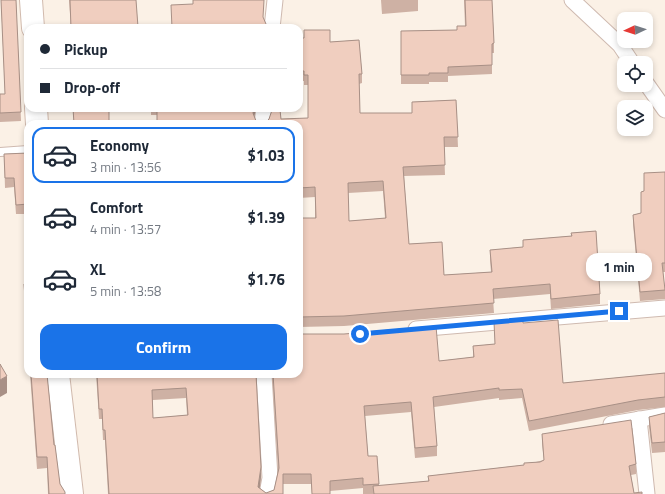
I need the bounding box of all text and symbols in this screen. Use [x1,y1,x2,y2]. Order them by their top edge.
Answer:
north arrow [617,12,653,48]
map controls [617,12,653,136]
text: Pickup [64,38,108,61]
button: locate [617,56,653,92]
text: Drop-off [64,76,120,99]
button: layers [617,100,653,136]
text: Economy [90,134,149,157]
icon: car [42,137,78,173]
text: $1.03 [248,144,285,167]
text: 3 min · 13:56 [90,157,161,177]
text: Comfort [90,196,143,219]
icon: car [42,199,78,235]
text: $1.39 [248,206,285,229]
text: 4 min · 13:57 [90,219,161,239]
callout: 1 min [586,253,652,281]
text: 1 min [603,257,635,277]
text: XL [90,258,106,281]
icon: car [42,261,78,297]
text: $1.76 [248,268,285,291]
text: 5 min · 13:58 [90,281,161,301]
route end [610,302,628,320]
button: Confirm [40,324,287,370]
route start [351,325,369,343]

